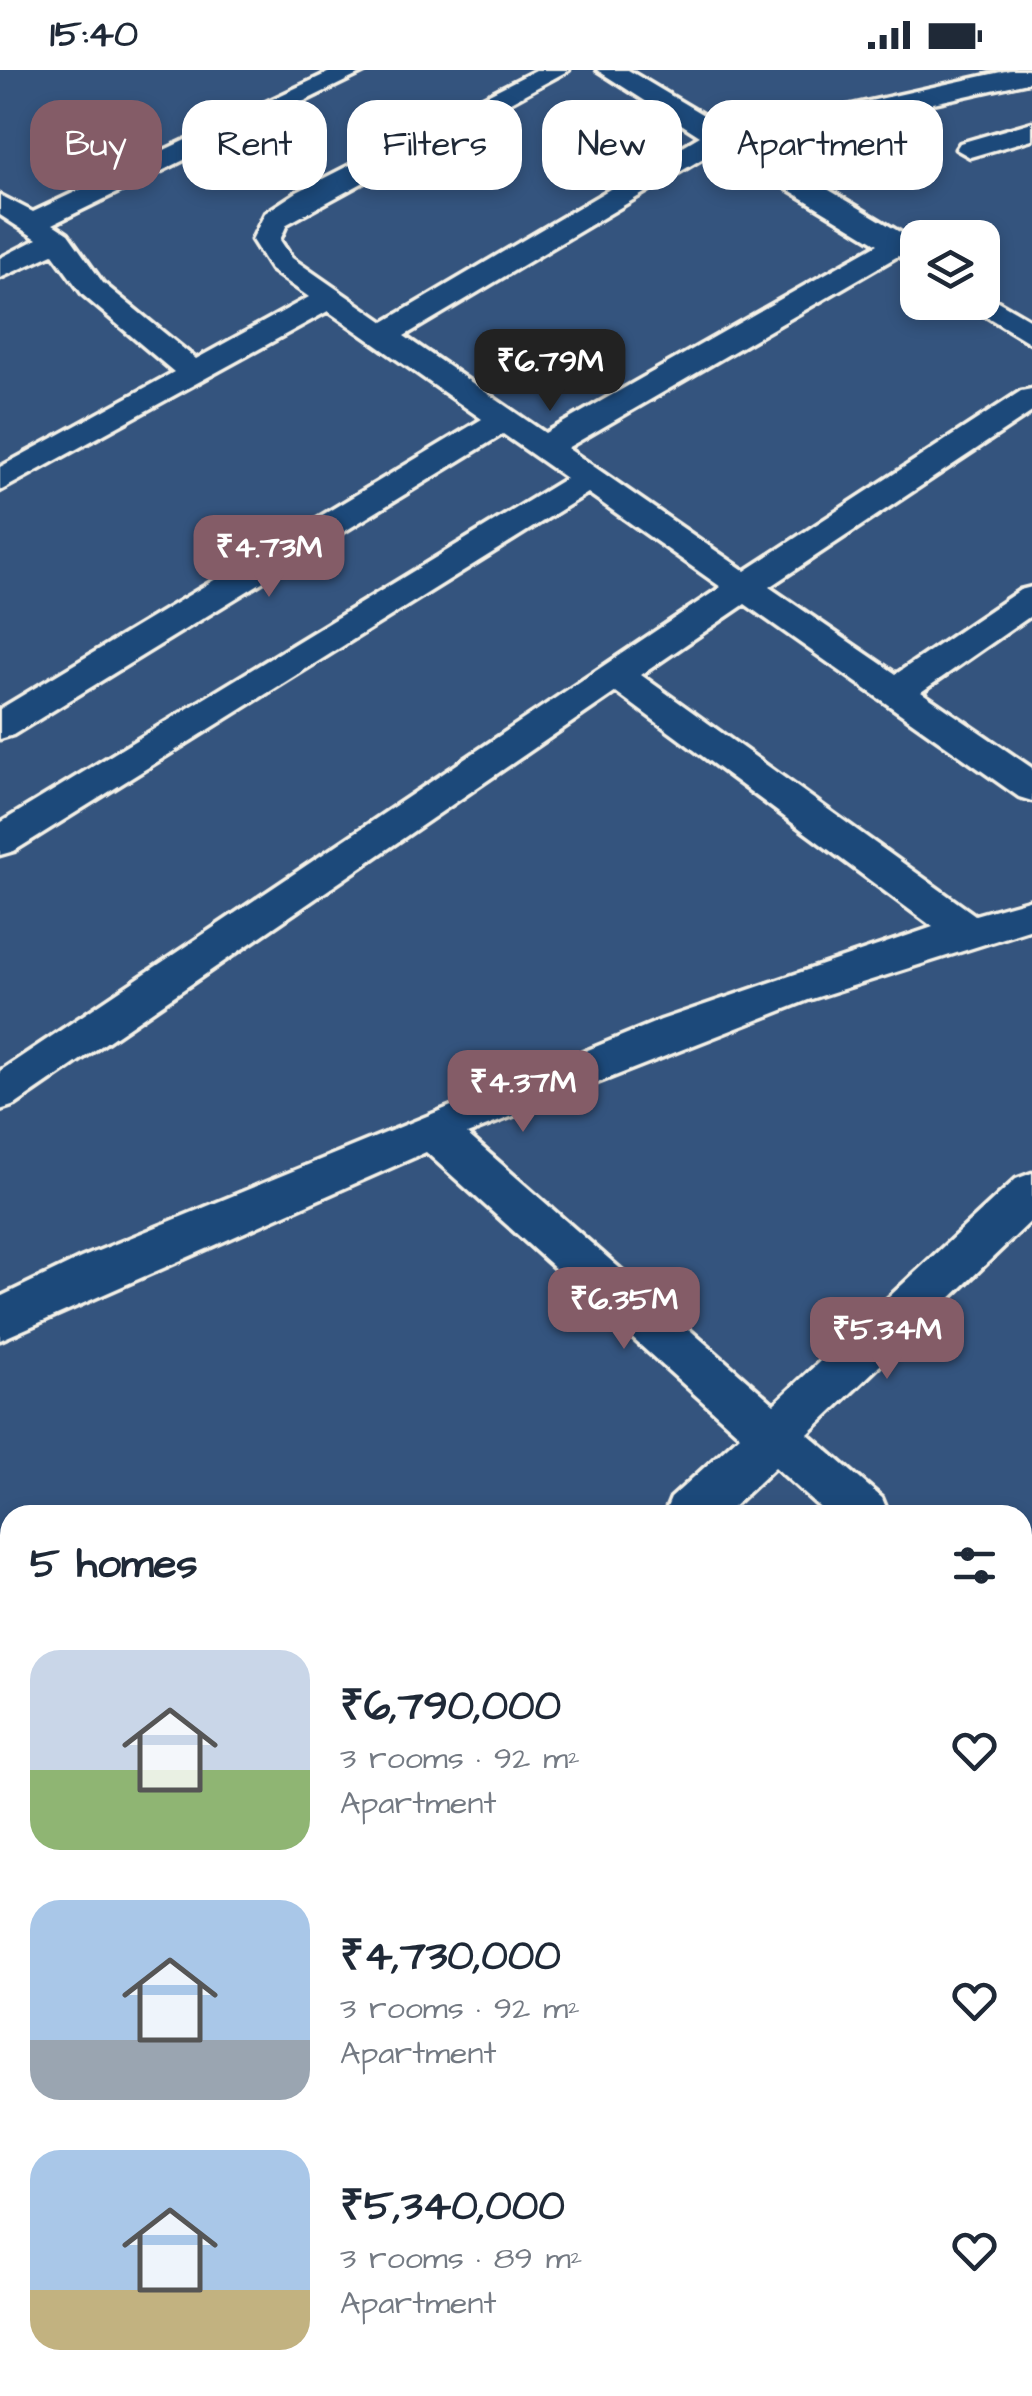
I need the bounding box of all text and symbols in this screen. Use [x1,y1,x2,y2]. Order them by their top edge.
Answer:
text: 15:40 [50,9,138,61]
chip: Buy [30,100,162,190]
chip: Rent [182,100,327,190]
chip: Filters [347,100,522,190]
chip: New [542,100,682,190]
chip: Apartment [702,100,943,190]
map controls [900,220,1000,320]
button: layers [900,220,1000,320]
pin: ₹6.79M [469,329,631,414]
text: ₹6.79M [496,339,604,384]
pin: ₹4.73M [188,515,350,600]
text: ₹4.73M [215,525,323,570]
pin: ₹4.37M [442,1050,604,1135]
text: ₹4.37M [469,1060,577,1105]
pin: ₹6.35M [543,1267,705,1352]
text: ₹6.35M [570,1277,678,1322]
pin: ₹5.34M [806,1297,968,1382]
text: ₹5.34M [832,1307,942,1352]
text: 5 homes [30,1536,197,1594]
icon: filters [947,1538,1002,1593]
text: ₹6,790,000 [340,1678,561,1736]
icon: home [110,1690,230,1810]
icon: heart [947,1723,1002,1778]
text: 3 rooms · 92 m² [340,1736,580,1781]
text: Apartment [340,1781,496,1826]
text: ₹4,730,000 [340,1928,561,1986]
icon: home [110,1940,230,2060]
icon: heart [947,1973,1002,2028]
text: 3 rooms · 92 m² [340,1986,580,2031]
text: Apartment [340,2031,496,2076]
text: ₹5,340,000 [340,2178,565,2236]
icon: home [110,2190,230,2310]
icon: heart [947,2223,1002,2278]
text: 3 rooms · 89 m² [340,2236,583,2281]
text: Apartment [340,2281,496,2326]

